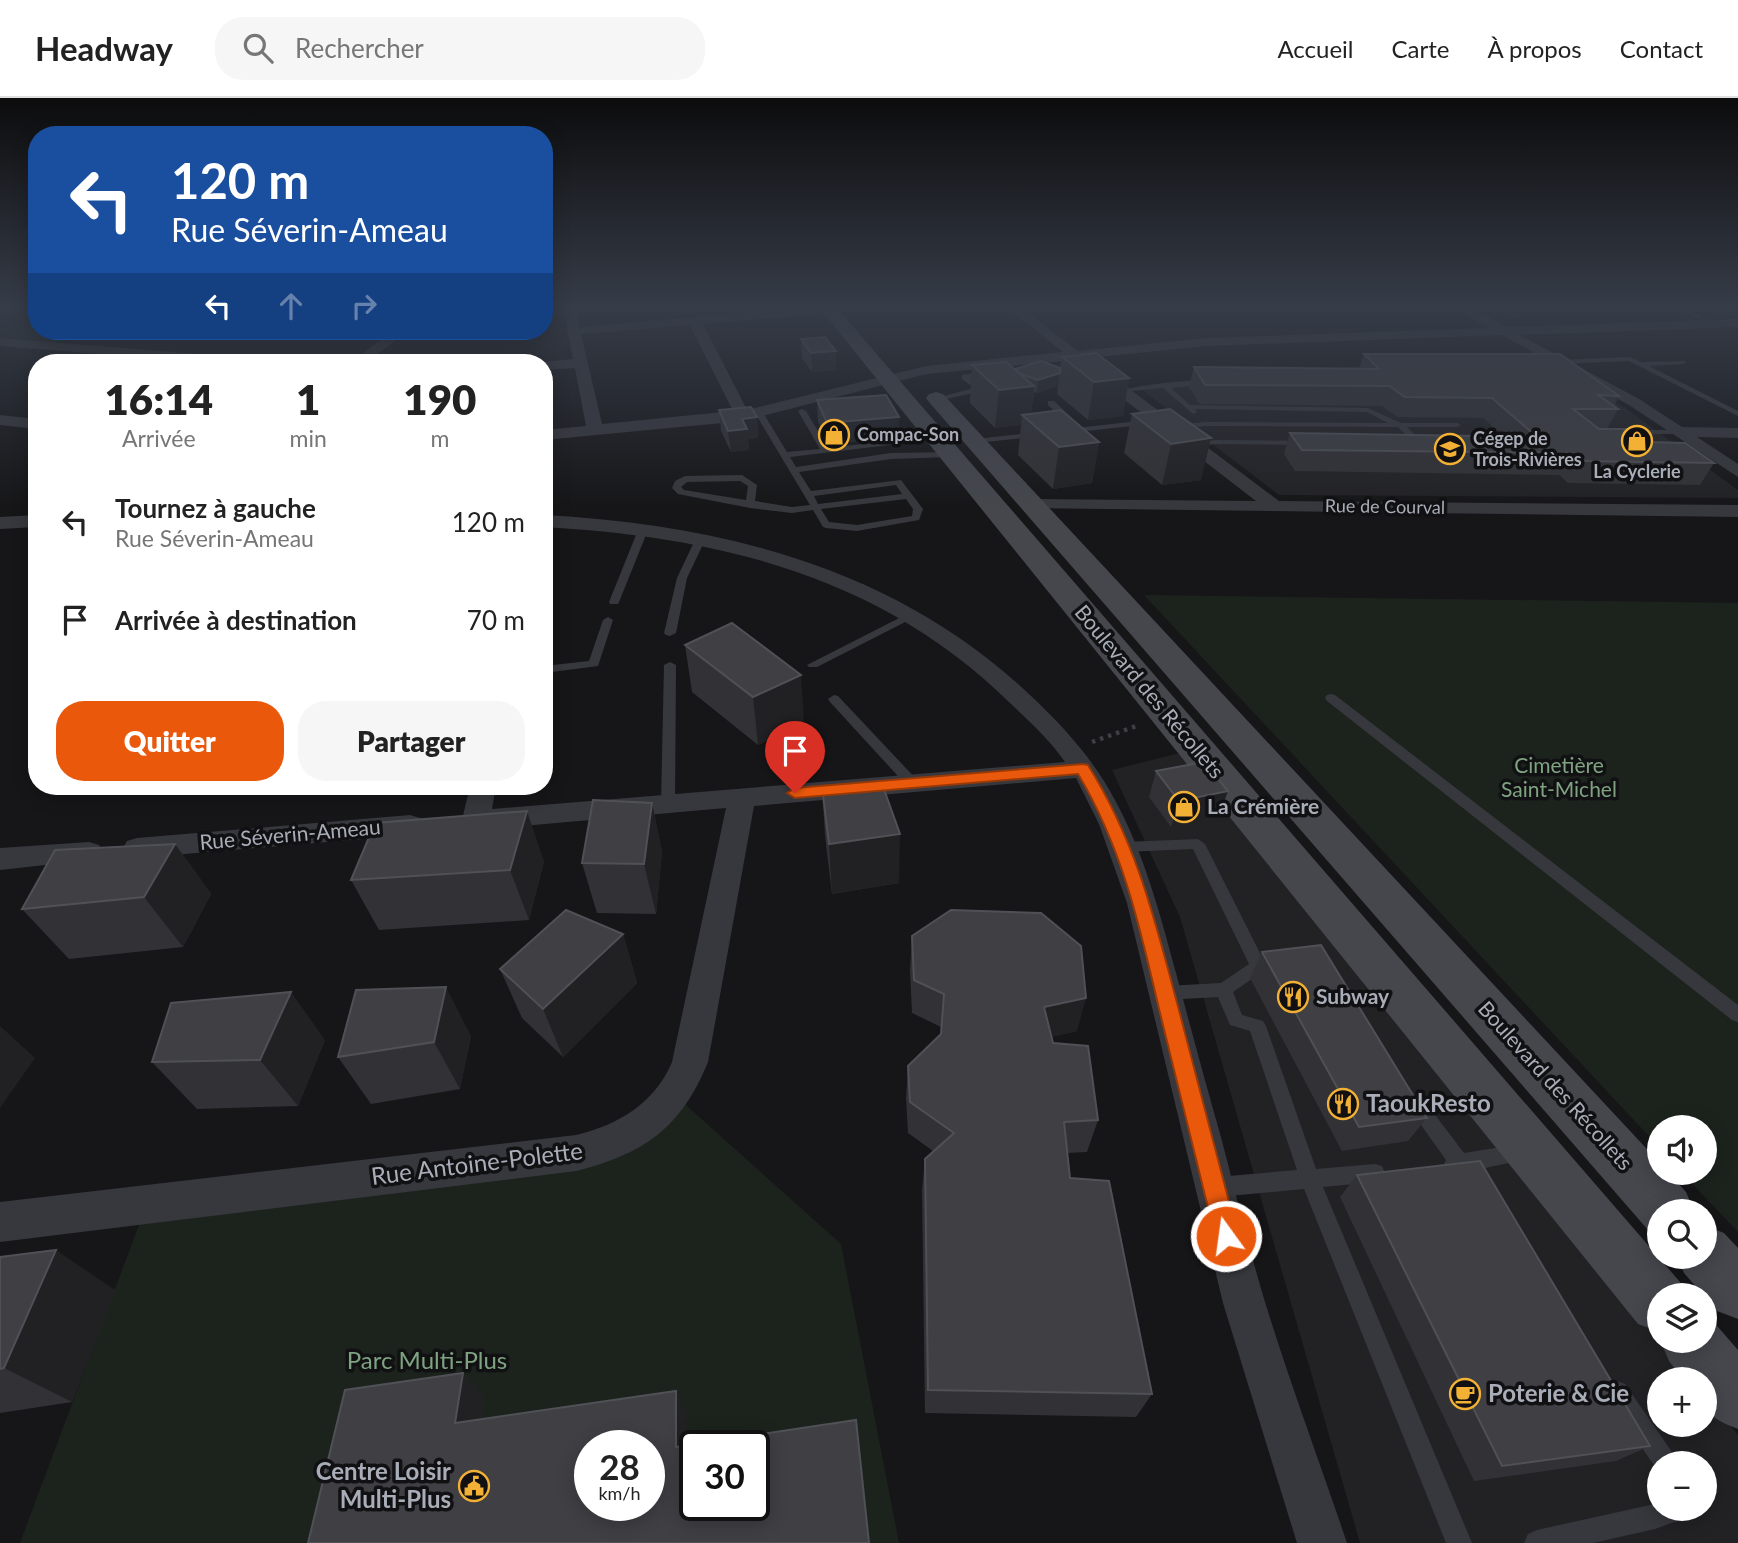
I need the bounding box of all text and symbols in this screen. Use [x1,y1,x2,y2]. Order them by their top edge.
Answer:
search box [215,17,705,80]
text: Headway [35,28,173,68]
icon: search [239,29,277,67]
text: Rechercher [295,32,424,64]
text: Accueil [1277,34,1353,63]
text: Carte [1391,34,1449,63]
text: À propos [1487,34,1582,63]
text: Contact [1620,34,1703,63]
text: 120 m [171,151,309,209]
icon: left [56,154,147,245]
text: Rue Séverin-Ameau [171,210,448,249]
icon: left [199,287,237,325]
icon: ahead [272,287,310,325]
icon: right [345,287,383,325]
text: 16:14 [105,374,213,424]
text: 1 [296,374,320,424]
text: 190 [403,374,476,424]
shop icon: Compac-Son [817,418,851,452]
place label: Compac-Son [857,423,959,445]
text: Arrivée [122,424,196,452]
text: min [290,424,327,452]
text: m [430,424,449,452]
shop icon: La Cyclerie [1620,424,1654,458]
place label: Cégep de Trois-Rivières [1473,427,1582,470]
school or university icon: Cégep de Trois-Rivières [1433,432,1467,466]
place label: La Cyclerie [1593,460,1681,482]
text: Tournez à gauche [115,492,316,524]
street label: Rue de Courval [1325,494,1445,518]
icon: left [56,503,94,541]
text: 120 m [452,506,525,538]
text: Rue Séverin-Ameau [115,524,314,552]
street label: Boulevard des Récollets [1070,599,1230,783]
icon: arrive [56,601,94,639]
text: Arrivée à destination [115,604,357,636]
text: 70 m [467,604,525,636]
button: Quitter [56,701,284,781]
button: Partager [298,701,525,781]
pin [765,721,825,793]
icon: arrive [776,732,814,770]
park label: Cimetière Saint-Michel [1501,752,1617,801]
shop icon: La Crémière [1167,790,1201,824]
place label: La Crémière [1207,793,1319,818]
street label: Rue Séverin-Ameau [198,813,381,854]
restaurant icon: Subway [1276,980,1310,1014]
place label: Subway [1316,983,1390,1008]
street label: Boulevard des Récollets [1474,995,1638,1175]
restaurant icon: TaoukResto [1326,1087,1360,1121]
place label: TaoukResto [1366,1088,1491,1117]
map controls [1647,1115,1717,1521]
button: sound [1647,1115,1717,1185]
street label: Rue Antoine-Polette [369,1135,584,1190]
position arrow [1189,1199,1263,1273]
button: search [1647,1199,1717,1269]
button: layers [1647,1283,1717,1353]
park label: Parc Multi-Plus [347,1345,507,1374]
button: + [1647,1367,1717,1437]
cafe icon: Poterie & Cie [1448,1377,1482,1411]
place label: Poterie & Cie [1488,1378,1629,1407]
speed limit sign: 30 [679,1430,770,1521]
text: 28 [599,1445,640,1487]
button: − [1647,1451,1717,1521]
place label: Centre Loisir Multi-Plus [316,1456,451,1513]
public building icon: Centre Loisir Multi-Plus [457,1469,491,1503]
text: km/h [598,1482,641,1504]

